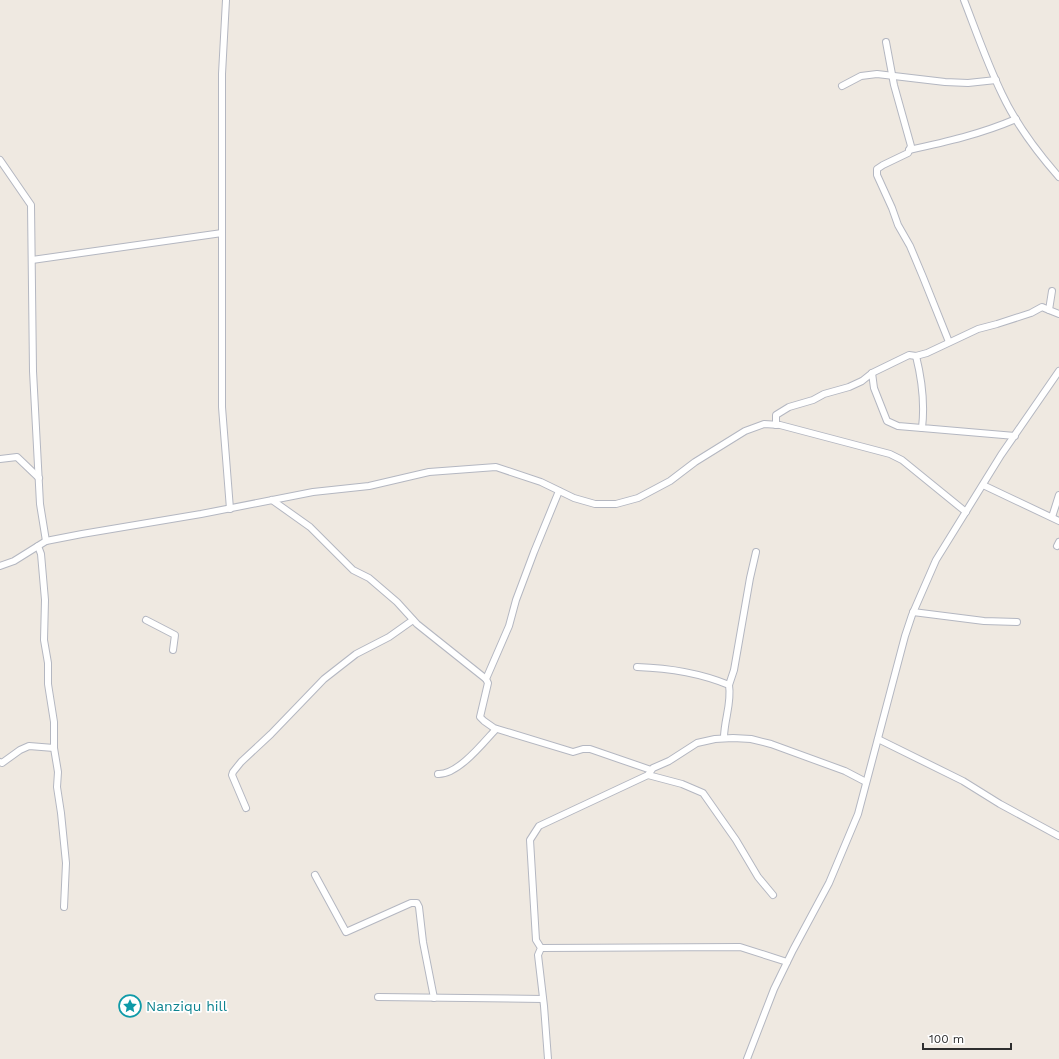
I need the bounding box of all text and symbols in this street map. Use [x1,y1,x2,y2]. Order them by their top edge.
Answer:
place icon: Nanziqu hill [117,993,143,1019]
place label: Nanziqu hill [146,998,228,1014]
scale bar [923,1025,1011,1051]
text: 100 m [929,1032,964,1046]

